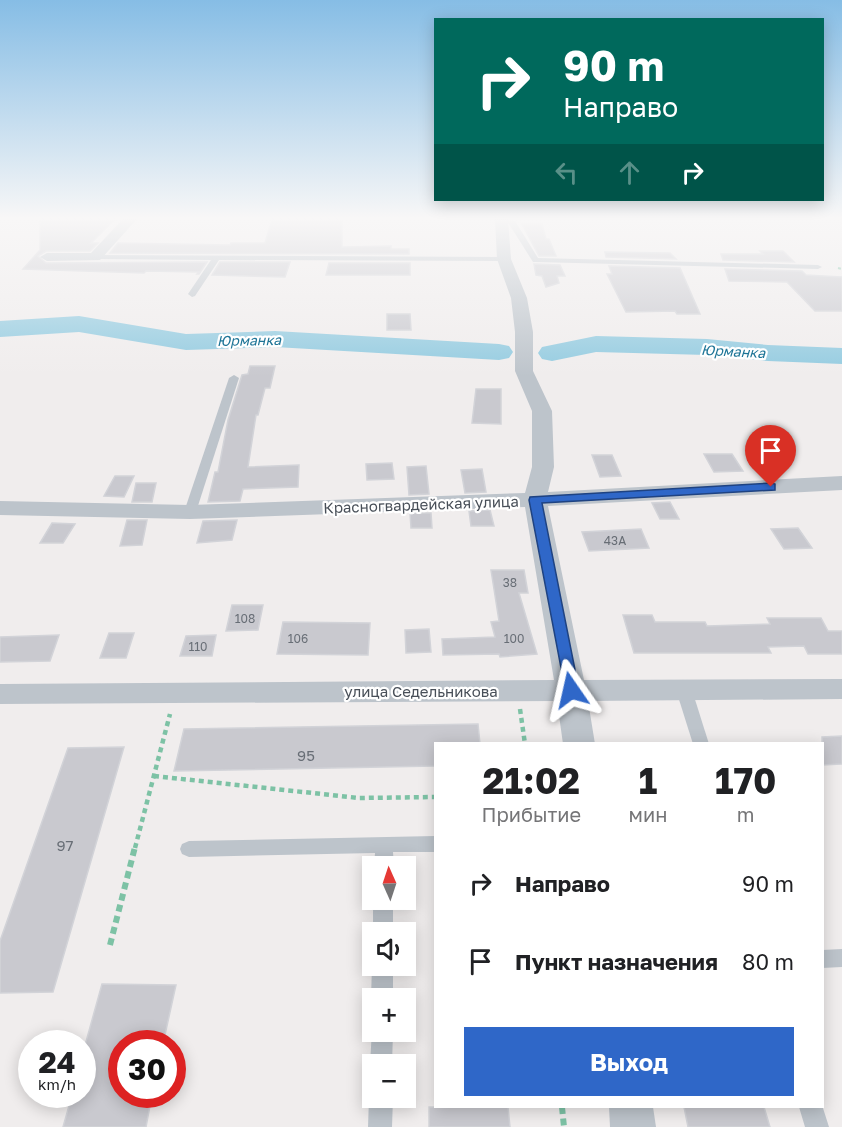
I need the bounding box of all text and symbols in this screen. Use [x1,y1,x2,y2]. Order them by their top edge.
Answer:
text: 90 m [563,40,664,90]
icon: right [464,42,542,120]
text: Направо [563,91,678,123]
icon: left [550,156,583,189]
icon: ahead [613,156,646,189]
icon: right [676,156,709,189]
water label: Юрманка [217,331,282,349]
water label: Юрманка [700,341,767,361]
pin [745,425,796,487]
icon: arrive [754,434,787,467]
street label: Красногвардейская улица [323,492,519,516]
house number: 43А [604,533,626,548]
house number: 38 [503,575,517,590]
house number: 108 [235,611,255,626]
house number: 106 [288,631,308,646]
house number: 100 [504,631,524,646]
house number: 110 [188,639,208,654]
position arrow [539,658,603,722]
street label: улица Седельникова [344,682,498,700]
house number: 95 [297,746,315,764]
text: 21:02 [483,759,580,802]
text: 1 [639,759,657,802]
text: 170 [715,759,776,802]
text: Прибытие [482,802,581,826]
text: мин [629,802,667,826]
text: m [737,802,755,826]
house number: 97 [56,836,74,854]
north arrow [362,856,416,910]
map controls [362,856,416,1108]
icon: right [464,867,497,900]
text: Направо [515,870,610,897]
text: 90 m [742,870,794,897]
button: sound [362,922,416,976]
icon: arrive [464,945,497,978]
text: Пункт назначения [515,948,718,975]
text: 80 m [742,948,794,975]
button: + [362,988,416,1042]
button: Выход [464,1027,794,1096]
speed limit sign: 30 [108,1030,186,1108]
text: 24 [38,1044,76,1080]
button: − [362,1054,416,1108]
text: km/h [38,1075,76,1093]

